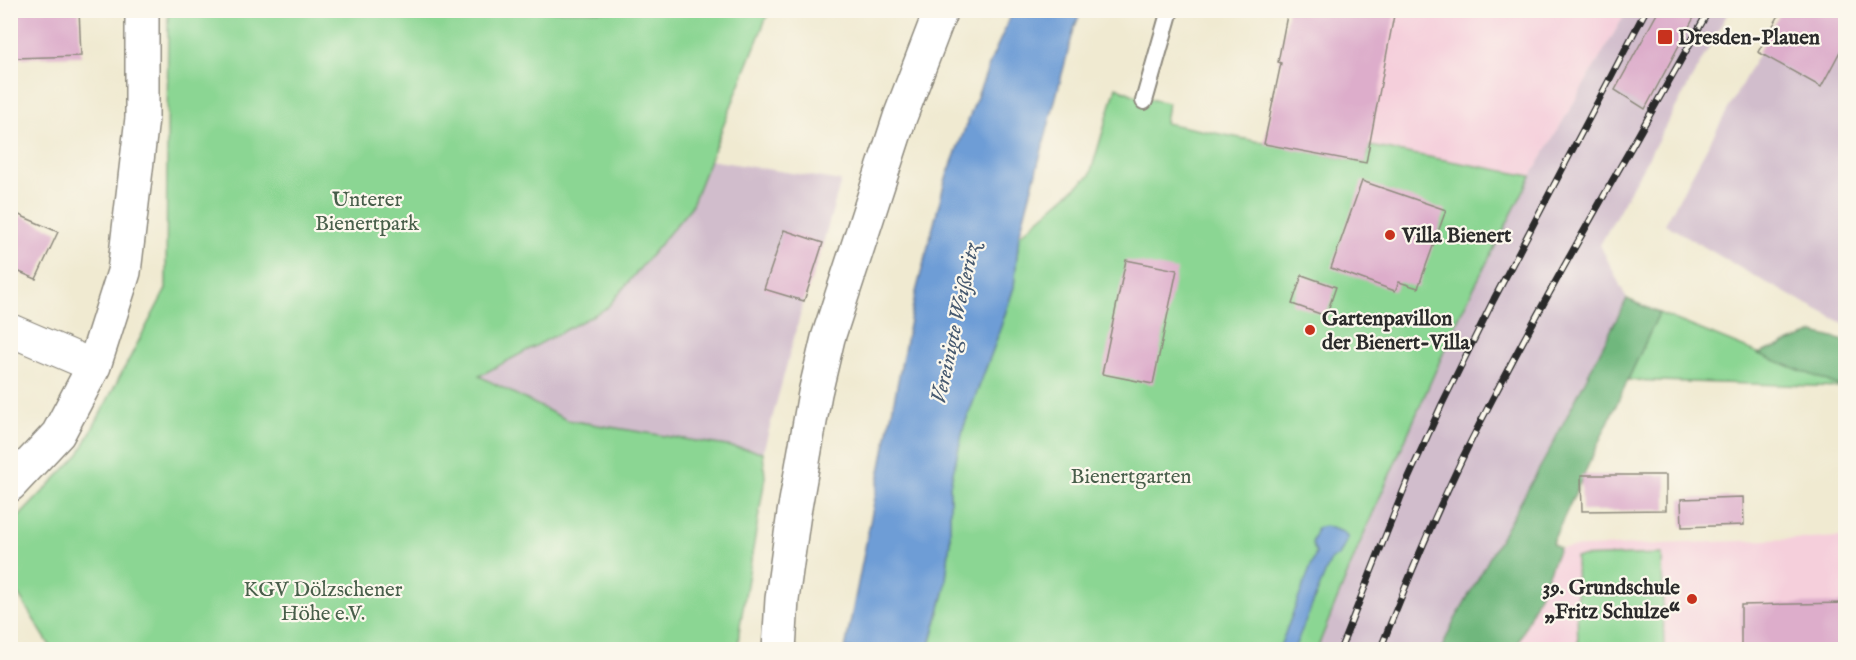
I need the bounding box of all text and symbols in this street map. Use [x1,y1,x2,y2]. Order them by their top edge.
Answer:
place label: Dresden-Plauen [1678,25,1820,52]
marker: Dresden-Plauen [1656,28,1674,46]
park label: Unterer Bienertpark [315,187,420,238]
place label: Villa Bienert [1401,223,1512,250]
marker: Villa Bienert [1383,228,1397,242]
water label: Vereinigte Weißeritz [925,238,987,406]
place label: Gartenpavillon der Bienert-Villa [1322,306,1471,357]
marker: Gartenpavillon der Bienert-Villa [1303,323,1317,337]
park label: Bienertgarten [1070,464,1192,491]
place label: 39. Grundschule „Fritz Schulze“ [1543,575,1680,626]
park label: KGV Dölzschener Höhe e.V. [244,577,403,628]
marker: 39. Grundschule „Fritz Schulze“ [1685,592,1699,606]

